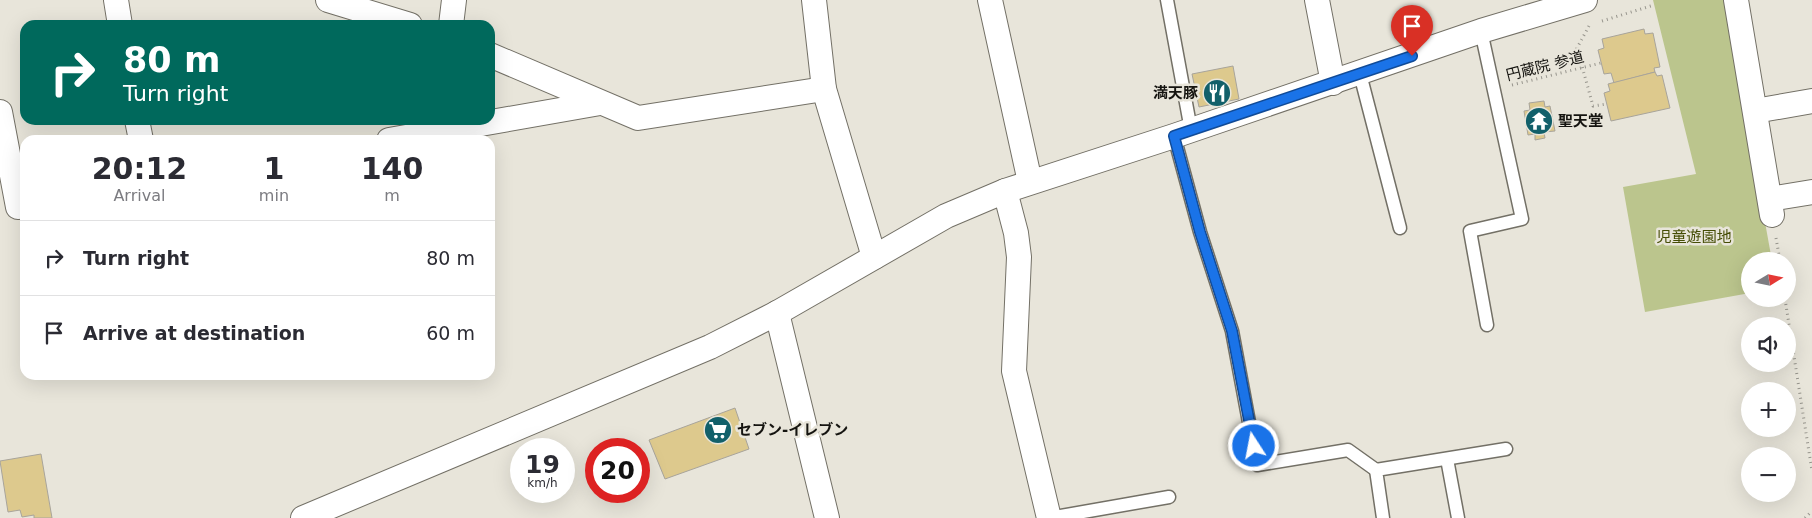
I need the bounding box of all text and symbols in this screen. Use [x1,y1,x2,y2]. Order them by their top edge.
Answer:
pin [1391,5,1433,56]
icon: arrive [1398,12,1426,40]
icon: right [40,40,105,105]
text: 80 m [123,40,220,80]
street label: 円蔵院 参道 [1504,48,1586,84]
restaurant icon: 満天豚 [1202,78,1232,108]
text: Turn right [123,81,228,106]
place label: 満天豚 [1153,84,1198,102]
temple icon: 聖天堂 [1524,106,1554,136]
place label: 聖天堂 [1558,112,1603,130]
text: 20:12 [92,151,187,186]
text: 1 [263,151,284,186]
text: 140 [361,151,423,186]
text: Arrival [113,186,165,205]
text: min [259,186,289,205]
text: m [384,186,400,205]
park label: 児童遊園地 [1656,228,1732,246]
icon: right [40,244,68,272]
text: Turn right [83,247,189,269]
text: 80 m [426,247,475,269]
north arrow [1741,252,1796,308]
map controls [1741,252,1796,502]
button: sound [1741,317,1796,372]
icon: arrive [40,319,68,347]
text: Arrive at destination [83,322,305,344]
text: 60 m [426,322,475,344]
button: + [1741,382,1796,437]
supermarket icon: セブン-イレブン [703,415,733,445]
position arrow [1227,419,1279,471]
place label: セブン-イレブン [737,421,848,439]
speed limit sign: 20 [585,438,650,503]
button: − [1741,447,1796,502]
text: 19 [525,450,560,479]
text: km/h [527,476,558,490]

